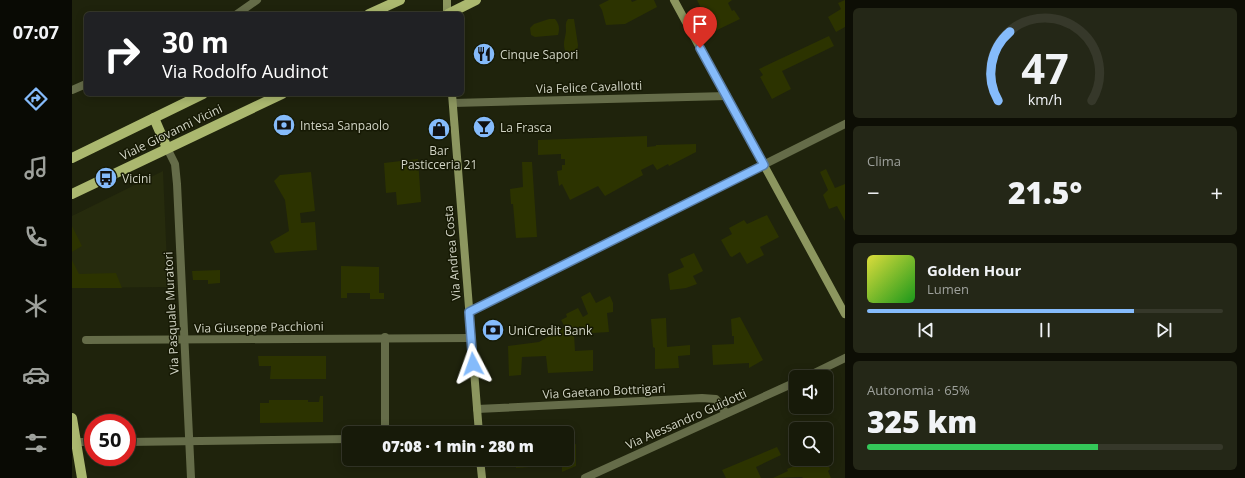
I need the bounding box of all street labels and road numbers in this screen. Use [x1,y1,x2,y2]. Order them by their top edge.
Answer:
street label: Via Felice Cavallotti [536,77,642,97]
street label: Viale Giovanni Vicini [117,100,225,164]
street label: Via Andrea Costa [439,205,465,301]
street label: Via Pasquale Muratori [159,251,183,375]
street label: Via Giuseppe Pacchioni [194,317,324,337]
street label: Via Gaetano Bottrigari [542,379,666,403]
street label: Via Alessandro Guidotti [623,385,749,453]

